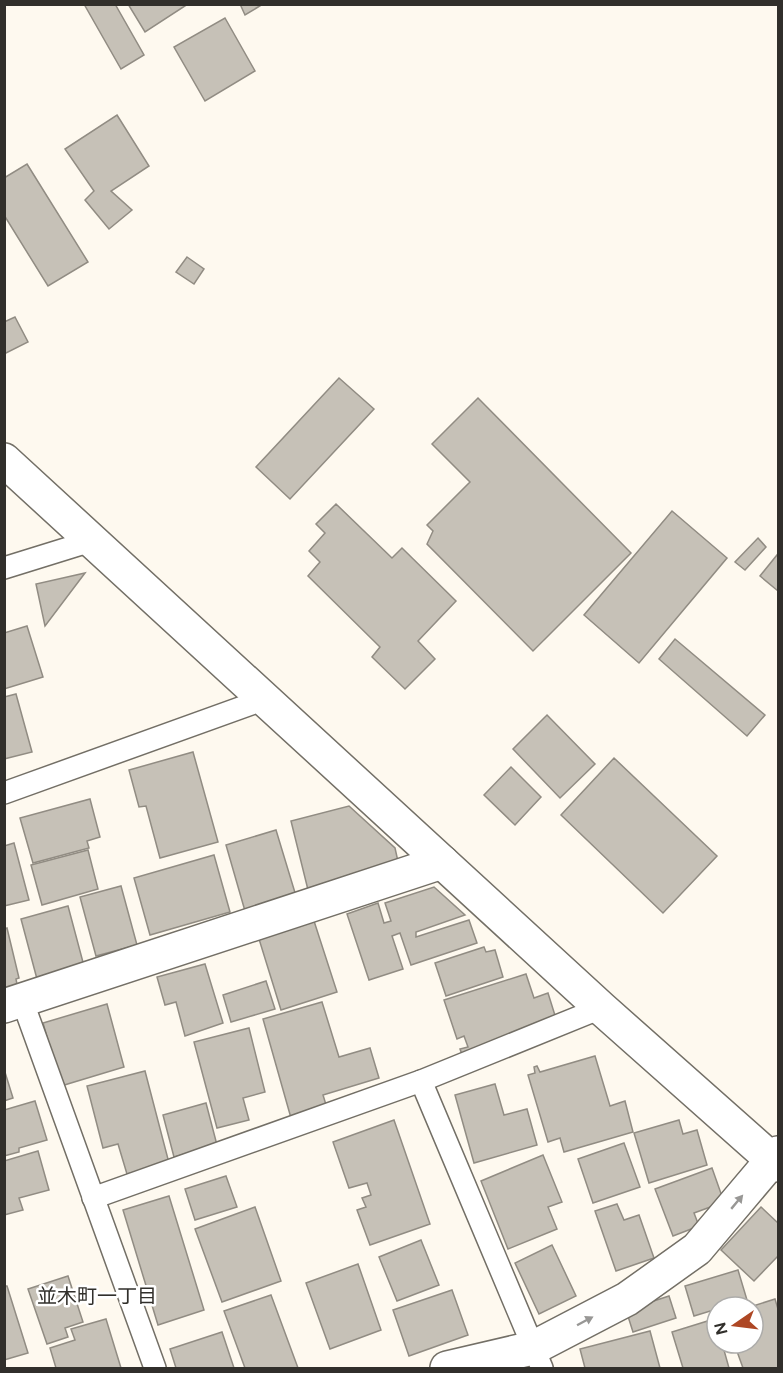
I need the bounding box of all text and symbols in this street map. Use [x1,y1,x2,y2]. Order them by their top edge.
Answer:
one-way arrow [730,1195,743,1210]
district label: 並木町一丁目 [37,1284,157,1308]
north arrow [705,1295,765,1355]
one-way arrow [577,1316,594,1326]
text: N [710,1320,732,1337]

